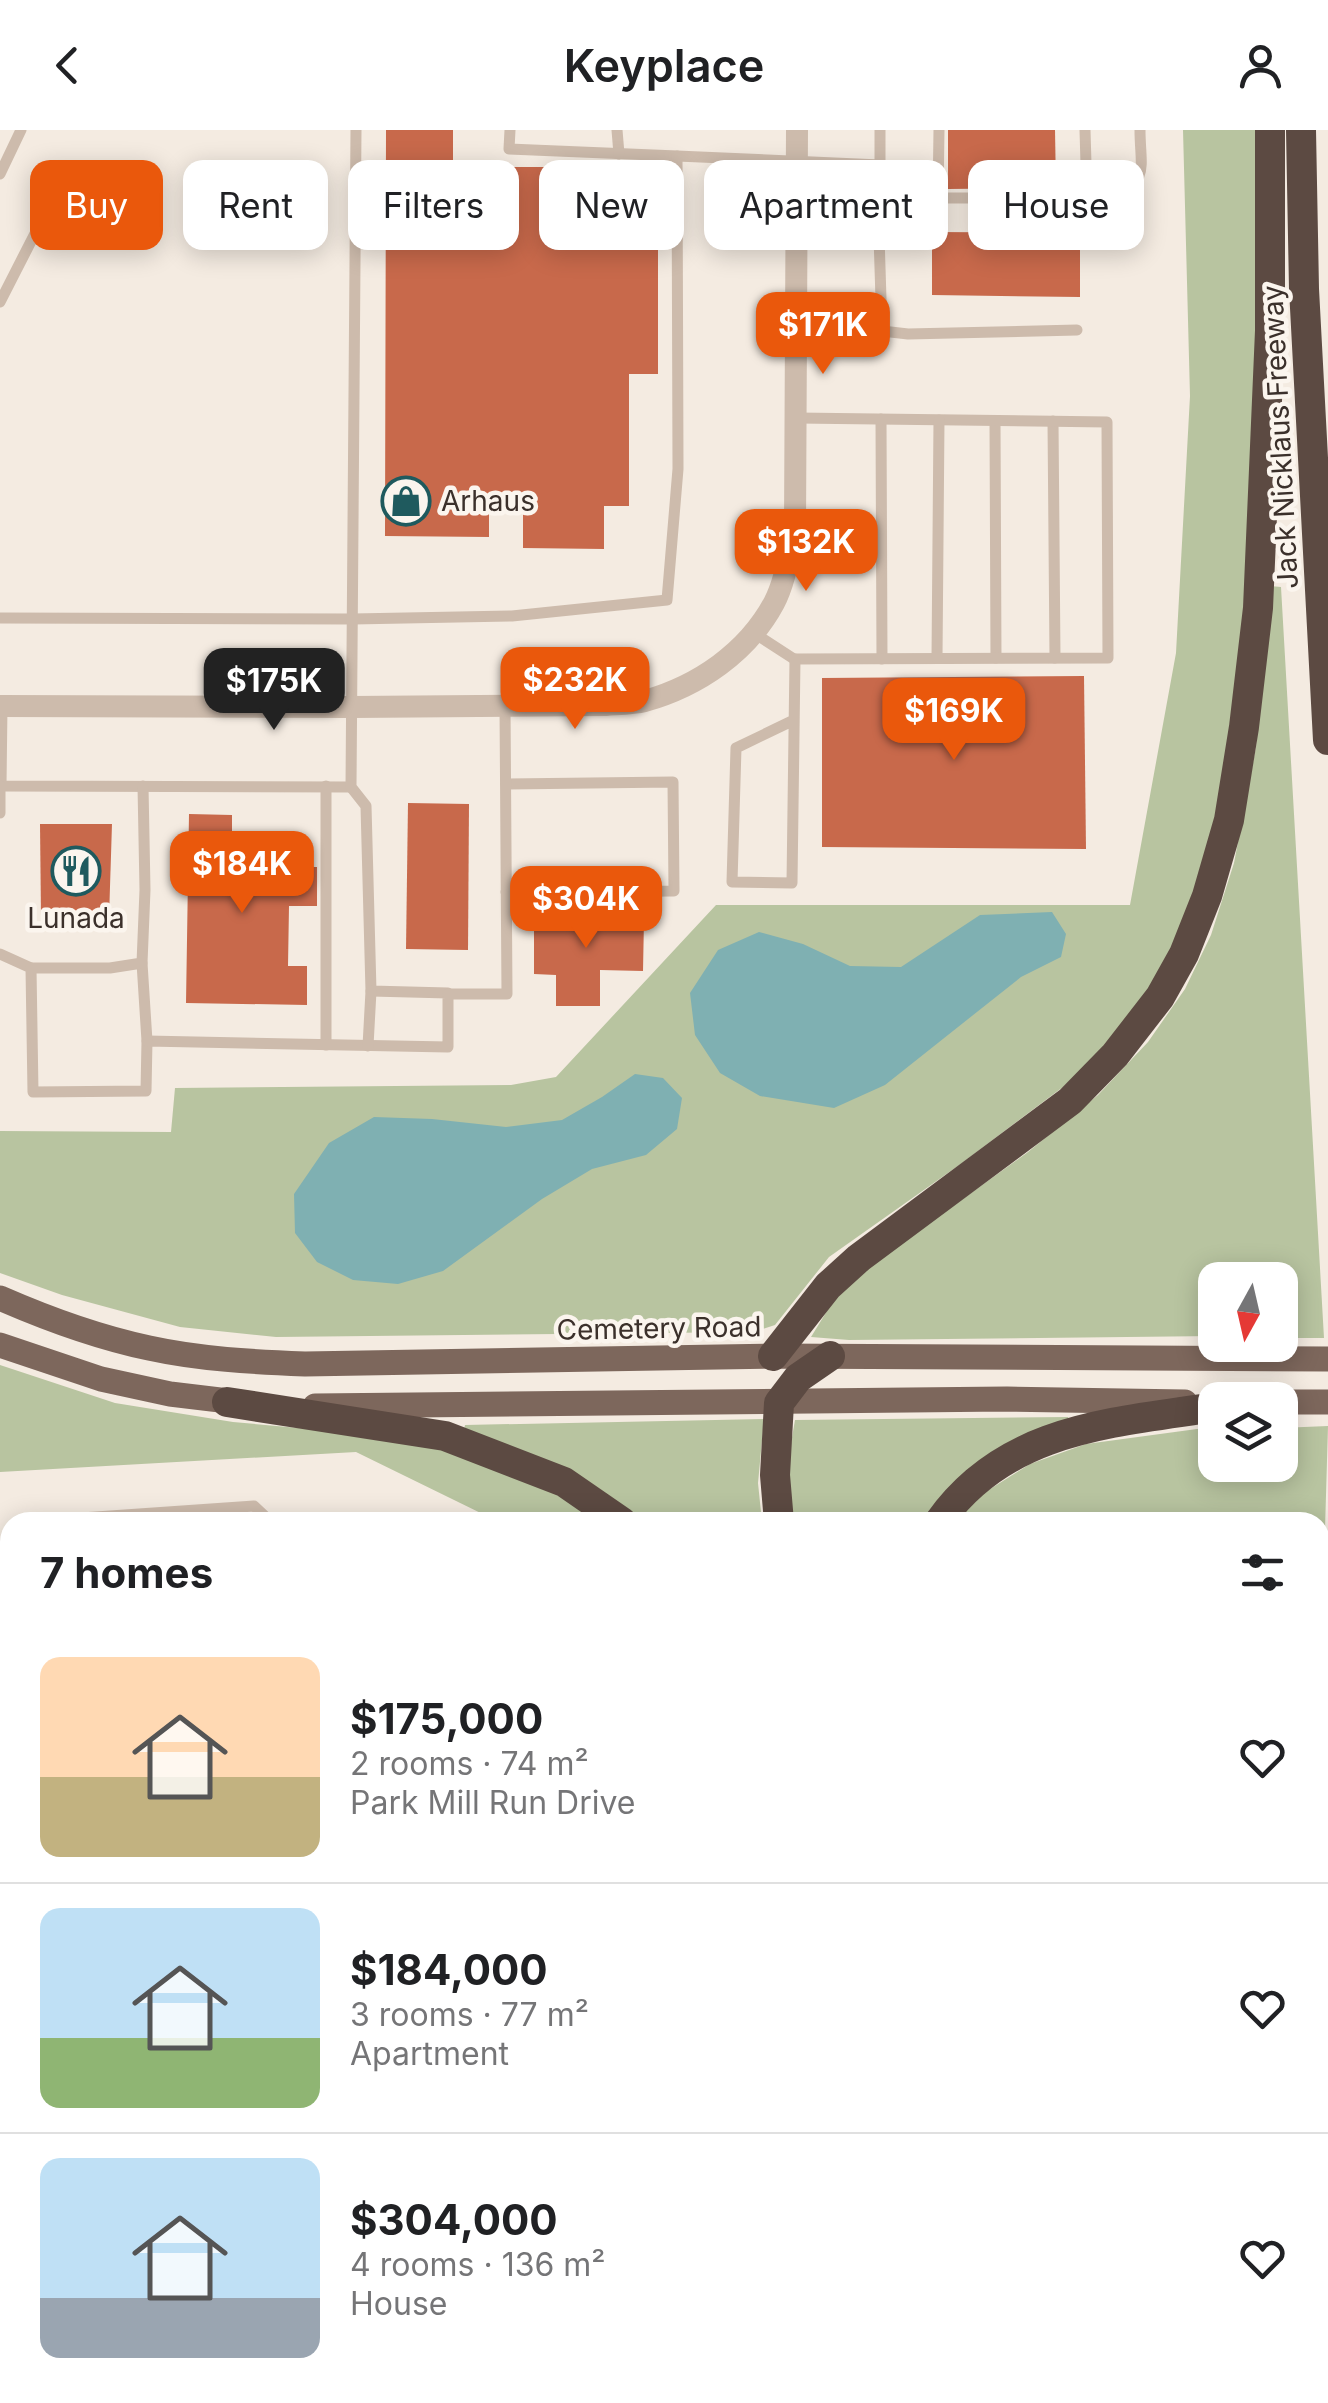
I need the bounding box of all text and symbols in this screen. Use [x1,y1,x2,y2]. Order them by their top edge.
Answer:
icon: back [40,38,95,93]
text: Keyplace [564,38,764,93]
icon: person [1233,38,1288,93]
chip: Buy [30,160,163,250]
chip: Rent [183,160,328,250]
chip: Filters [348,160,519,250]
chip: New [539,160,684,250]
chip: Apartment [704,160,948,250]
chip: House [968,160,1144,250]
street label: Jack Nicklaus Freeway [1255,284,1305,590]
pin: $171K [753,292,893,377]
text: $171K [778,305,868,344]
shop icon: Arhaus [380,475,432,527]
place label: Arhaus [441,484,535,518]
pin: $132K [736,509,876,594]
text: $132K [757,522,855,561]
pin: $232K [505,647,645,732]
pin: $175K [204,648,344,733]
text: $232K [523,660,627,699]
text: $175K [226,661,322,700]
pin: $169K [884,678,1024,763]
text: $169K [904,691,1004,730]
pin: $184K [172,831,312,916]
text: $184K [192,844,292,883]
restaurant icon: Lunada [50,845,102,897]
pin: $304K [516,866,656,951]
text: $304K [532,879,640,918]
place label: Lunada [27,901,125,935]
north arrow [1198,1262,1298,1362]
map controls [1198,1262,1298,1482]
street label: Cemetery Road [556,1309,762,1347]
button: layers [1198,1382,1298,1482]
icon: filters [1235,1545,1290,1600]
text: 7 homes [40,1547,213,1598]
text: $175,000 [350,1693,543,1744]
icon: home [120,1697,240,1817]
icon: heart [1235,1730,1290,1785]
text: 2 rooms · 74 m² [350,1744,589,1783]
text: Park Mill Run Drive [350,1783,636,1822]
text: $184,000 [350,1944,548,1995]
icon: home [120,1948,240,2068]
icon: heart [1235,1981,1290,2036]
text: 3 rooms · 77 m² [350,1995,589,2034]
text: Apartment [350,2034,509,2073]
text: $304,000 [350,2194,558,2245]
icon: home [120,2198,240,2318]
icon: heart [1235,2231,1290,2286]
text: 4 rooms · 136 m² [350,2245,606,2284]
text: House [350,2284,447,2323]

